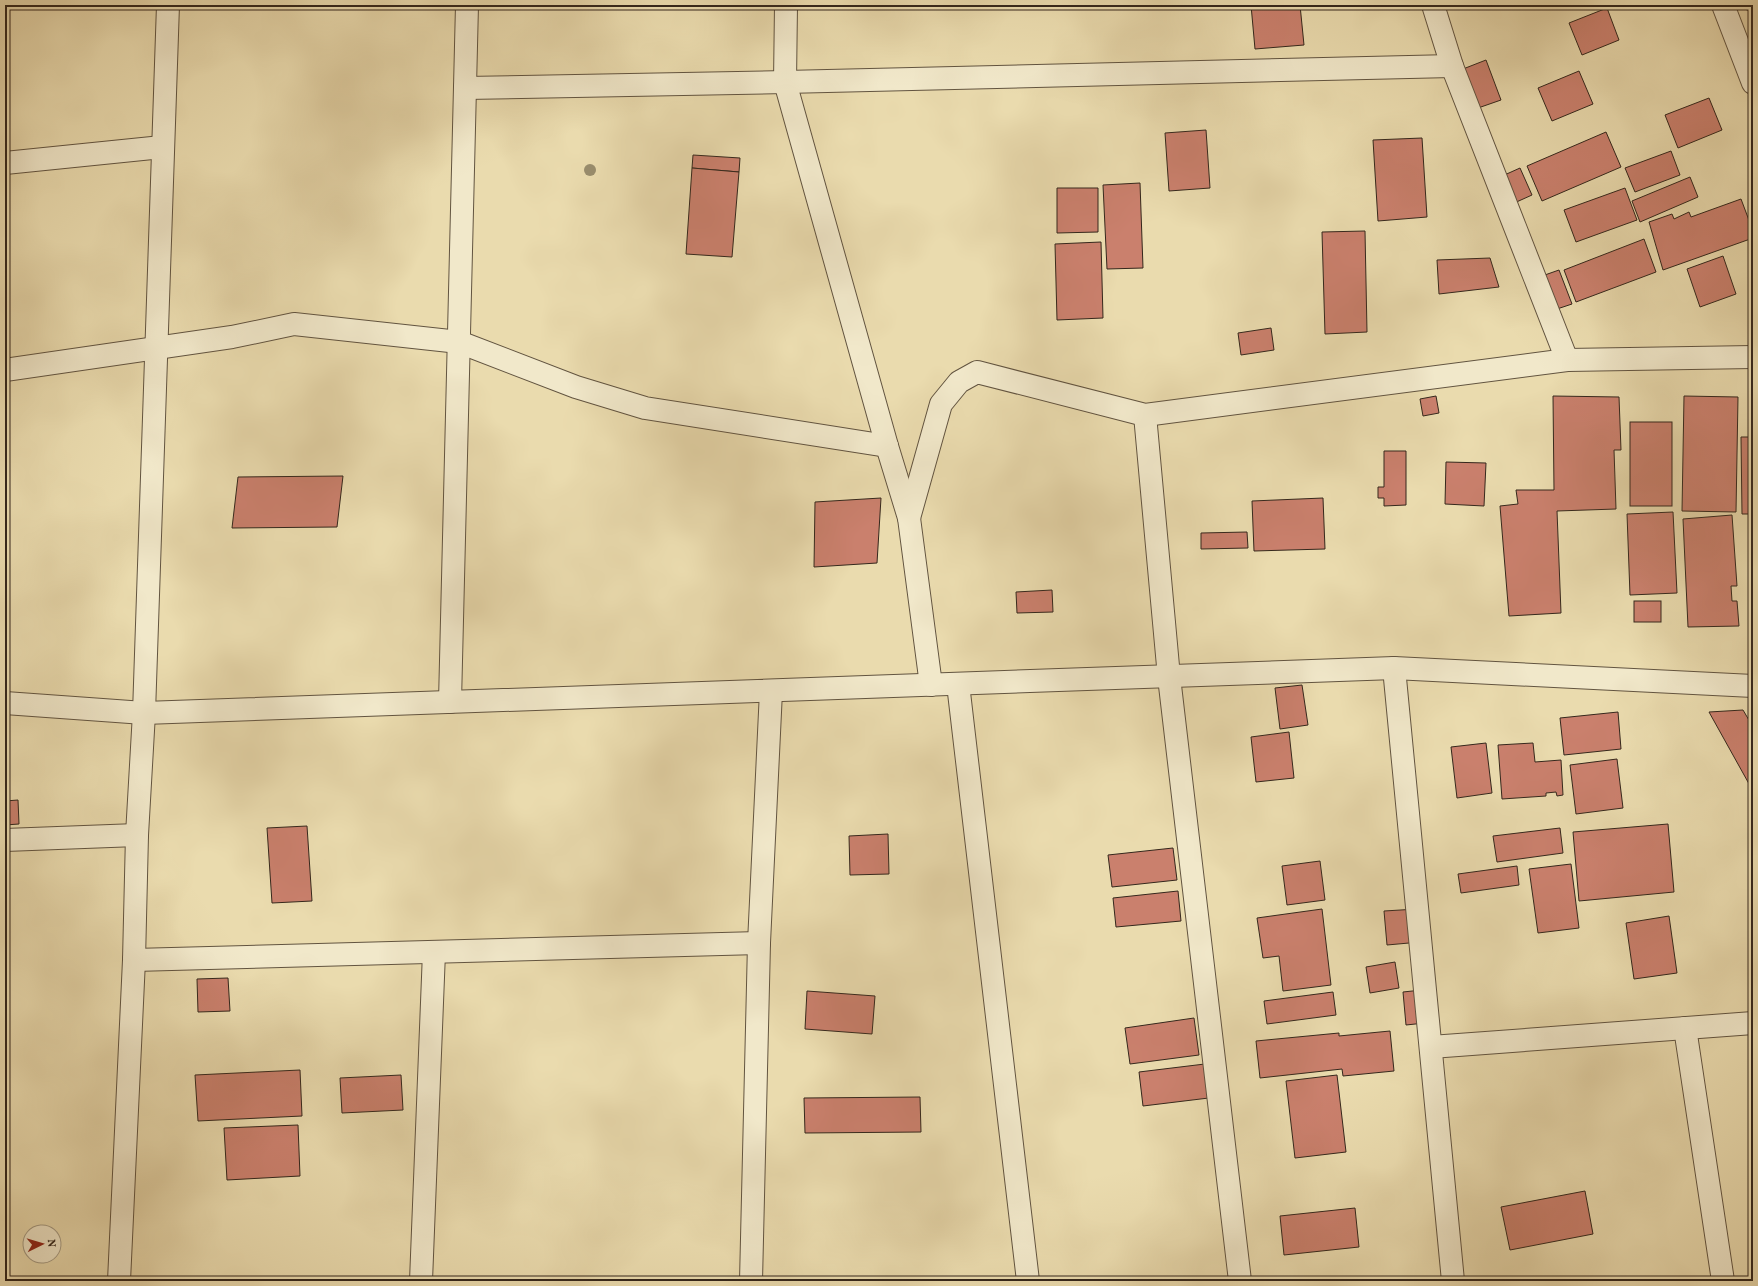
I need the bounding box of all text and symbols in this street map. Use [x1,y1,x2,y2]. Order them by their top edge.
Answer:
north arrow [22,1224,62,1264]
text: N [43,1239,58,1248]

